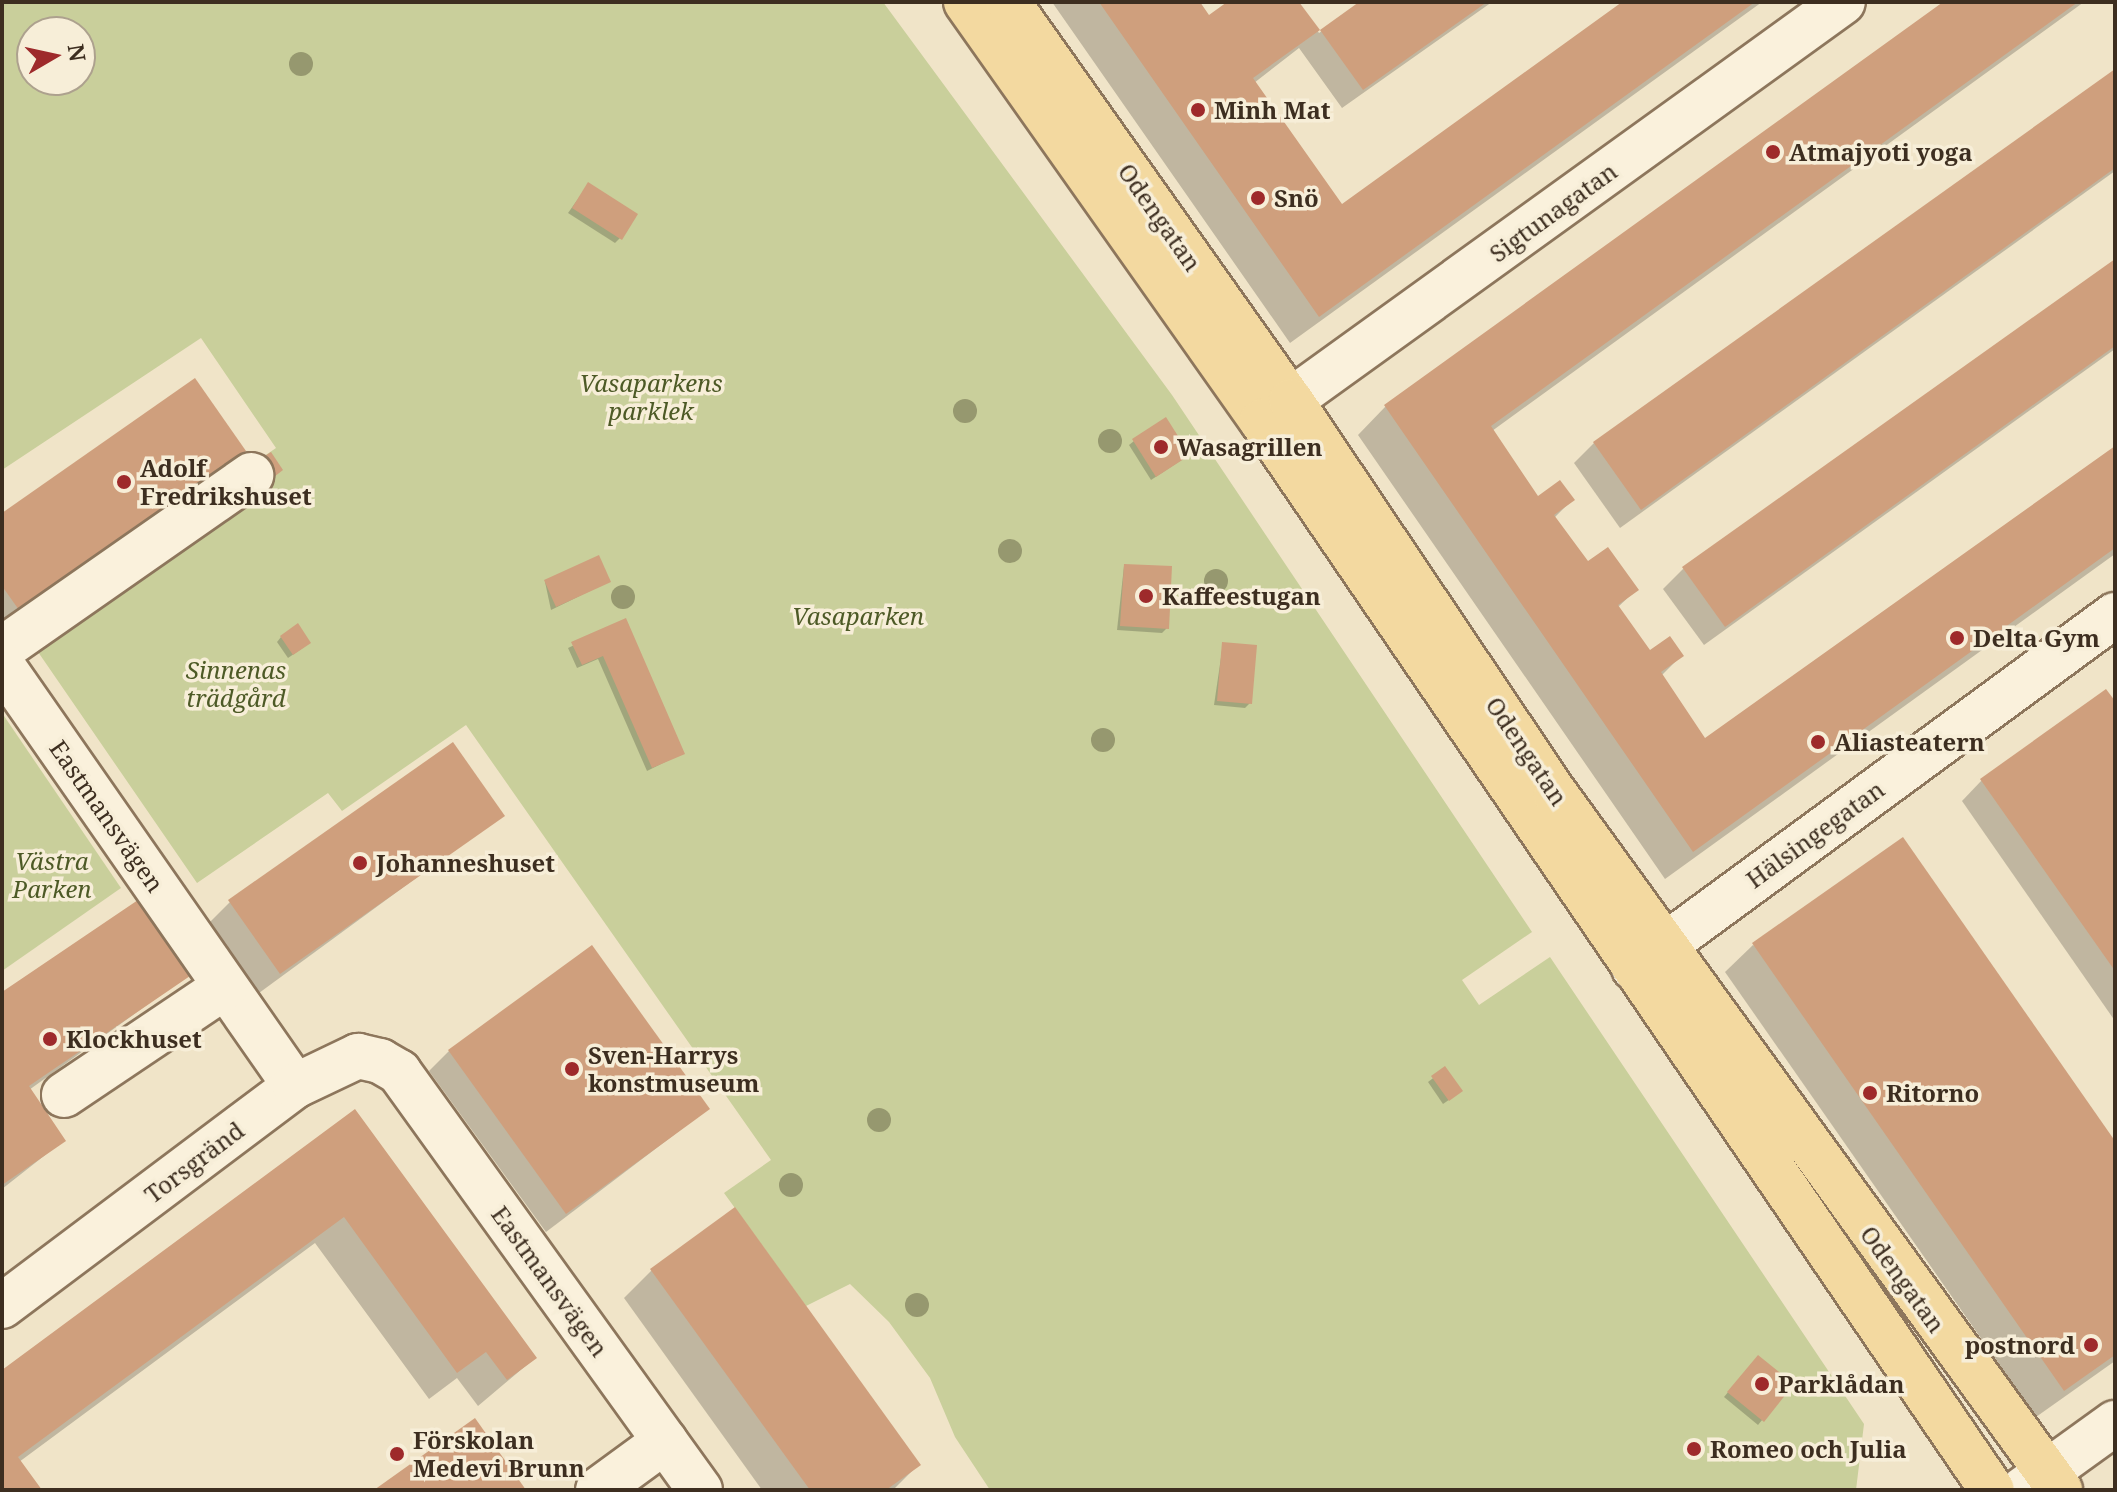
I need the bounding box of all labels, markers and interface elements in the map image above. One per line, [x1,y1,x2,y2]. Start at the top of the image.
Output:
north arrow [16,16,96,96]
text: N [62,42,94,63]
place label: Minh Mat [1214,96,1331,124]
marker: Minh Mat [1189,101,1207,119]
place label: Atmajyoti yoga [1789,138,1973,166]
marker: Atmajyoti yoga [1764,143,1782,161]
street label: Sigtunagatan [1484,156,1622,268]
street label: Odengatan [1112,158,1208,276]
place label: Snö [1274,184,1319,212]
marker: Snö [1249,189,1267,207]
park label: Vasaparkens parklek [579,369,723,425]
place label: Wasagrillen [1177,433,1322,461]
marker: Wasagrillen [1152,438,1170,456]
place label: Adolf Fredrikshuset [140,454,312,510]
marker: Adolf Fredrikshuset [115,473,133,491]
place label: Kaffeestugan [1162,582,1321,610]
marker: Kaffeestugan [1137,587,1155,605]
park label: Vasaparken [792,602,924,630]
place label: Delta Gym [1973,624,2100,652]
marker: Delta Gym [1948,629,1966,647]
park label: Sinnenas trädgård [186,656,286,712]
street label: Odengatan [1480,691,1574,811]
place label: Aliasteatern [1834,728,1985,756]
marker: Aliasteatern [1809,733,1827,751]
street label: Eastmansvägen [44,734,170,898]
street label: Hälsingegatan [1740,774,1890,894]
park label: Västra Parken [12,847,92,903]
place label: Johanneshuset [376,849,555,877]
marker: Johanneshuset [351,854,369,872]
place label: Klockhuset [66,1025,202,1053]
marker: Klockhuset [41,1030,59,1048]
place label: Sven-Harrys konstmuseum [588,1041,759,1097]
marker: Sven-Harrys konstmuseum [563,1060,581,1078]
place label: Ritorno [1886,1079,1979,1107]
marker: Ritorno [1861,1084,1879,1102]
street label: Torsgränd [139,1115,249,1209]
street label: Eastmansvägen [486,1200,614,1362]
street label: Odengatan [1855,1220,1951,1338]
place label: postnord [1965,1331,2075,1359]
marker: postnord [2082,1336,2100,1354]
place label: Parklådan [1778,1370,1904,1398]
marker: Parklådan [1753,1375,1771,1393]
place label: Förskolan Medevi Brunn [413,1426,585,1482]
place label: Romeo och Julia [1710,1435,1907,1463]
marker: Romeo och Julia [1685,1440,1703,1458]
marker: Förskolan Medevi Brunn [388,1445,406,1463]

